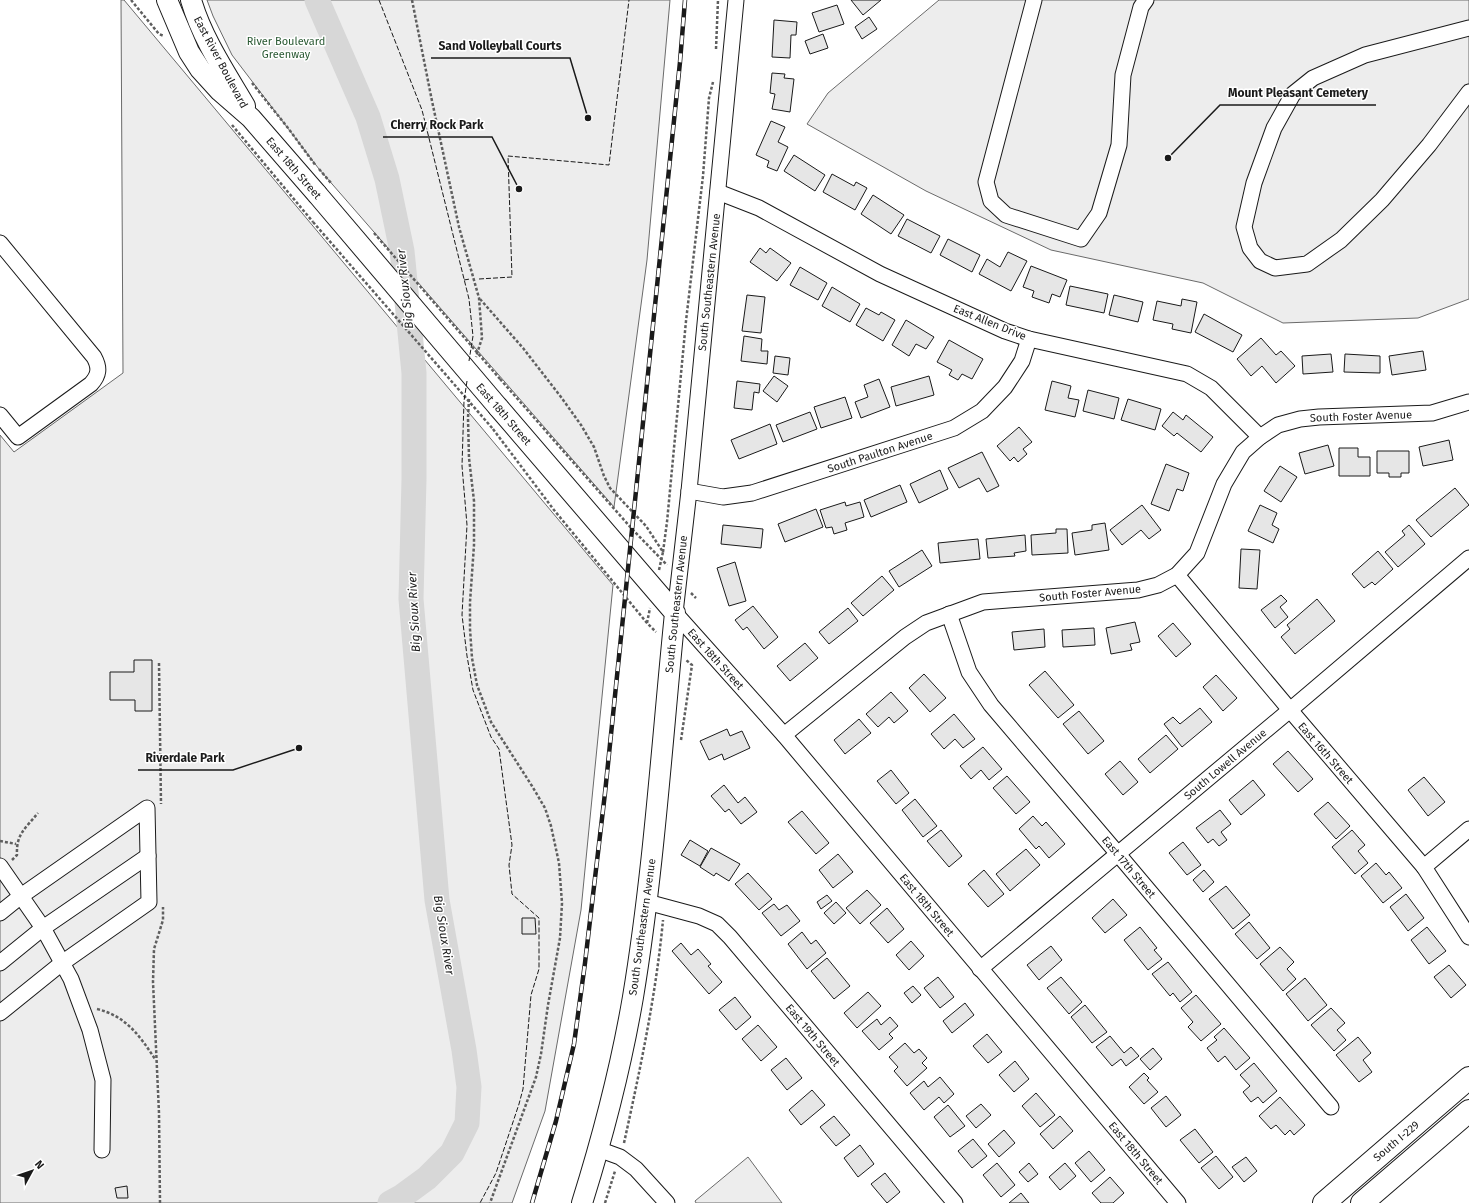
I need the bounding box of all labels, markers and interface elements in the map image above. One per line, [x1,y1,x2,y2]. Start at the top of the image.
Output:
street label: East River Boulevard [191,14,250,110]
callout: Sand Volleyball Courts [431,34,570,58]
park label: River Boulevard Greenway [247,35,325,61]
text: Sand Volleyball Courts [438,39,562,53]
callout: Mount Pleasant Cemetery [1220,81,1376,105]
text: Mount Pleasant Cemetery [1228,86,1369,100]
callout: Cherry Rock Park [383,113,492,137]
text: Cherry Rock Park [390,118,484,132]
street label: East 18th Street [263,135,324,202]
street label: South Southeastern Avenue [696,213,723,351]
water label: Big Sioux River [394,248,416,330]
street label: East Allen Drive [951,302,1028,343]
street label: East 18th Street [473,381,534,448]
street label: South Foster Avenue [1310,408,1412,425]
street label: South Paulton Avenue [826,429,934,476]
street label: South Southeastern Avenue [663,535,690,673]
water label: Big Sioux River [405,571,423,652]
street label: South Foster Avenue [1039,583,1142,604]
street label: East 18th Street [685,626,746,693]
street label: East 16th Street [1295,720,1356,787]
street label: South Lowell Avenue [1181,726,1269,803]
callout: Riverdale Park [138,746,233,770]
text: Riverdale Park [145,751,225,765]
street label: East 17th Street [1099,834,1158,901]
street label: South Southeastern Avenue [626,858,659,996]
street label: East 18th Street [897,871,957,939]
water label: Big Sioux River [431,894,457,976]
street label: East 19th Street [783,1002,842,1069]
street label: South I-229 [1371,1118,1422,1164]
street label: East 18th Street [1106,1119,1166,1187]
north arrow [12,1151,52,1191]
text: N [32,1158,47,1172]

